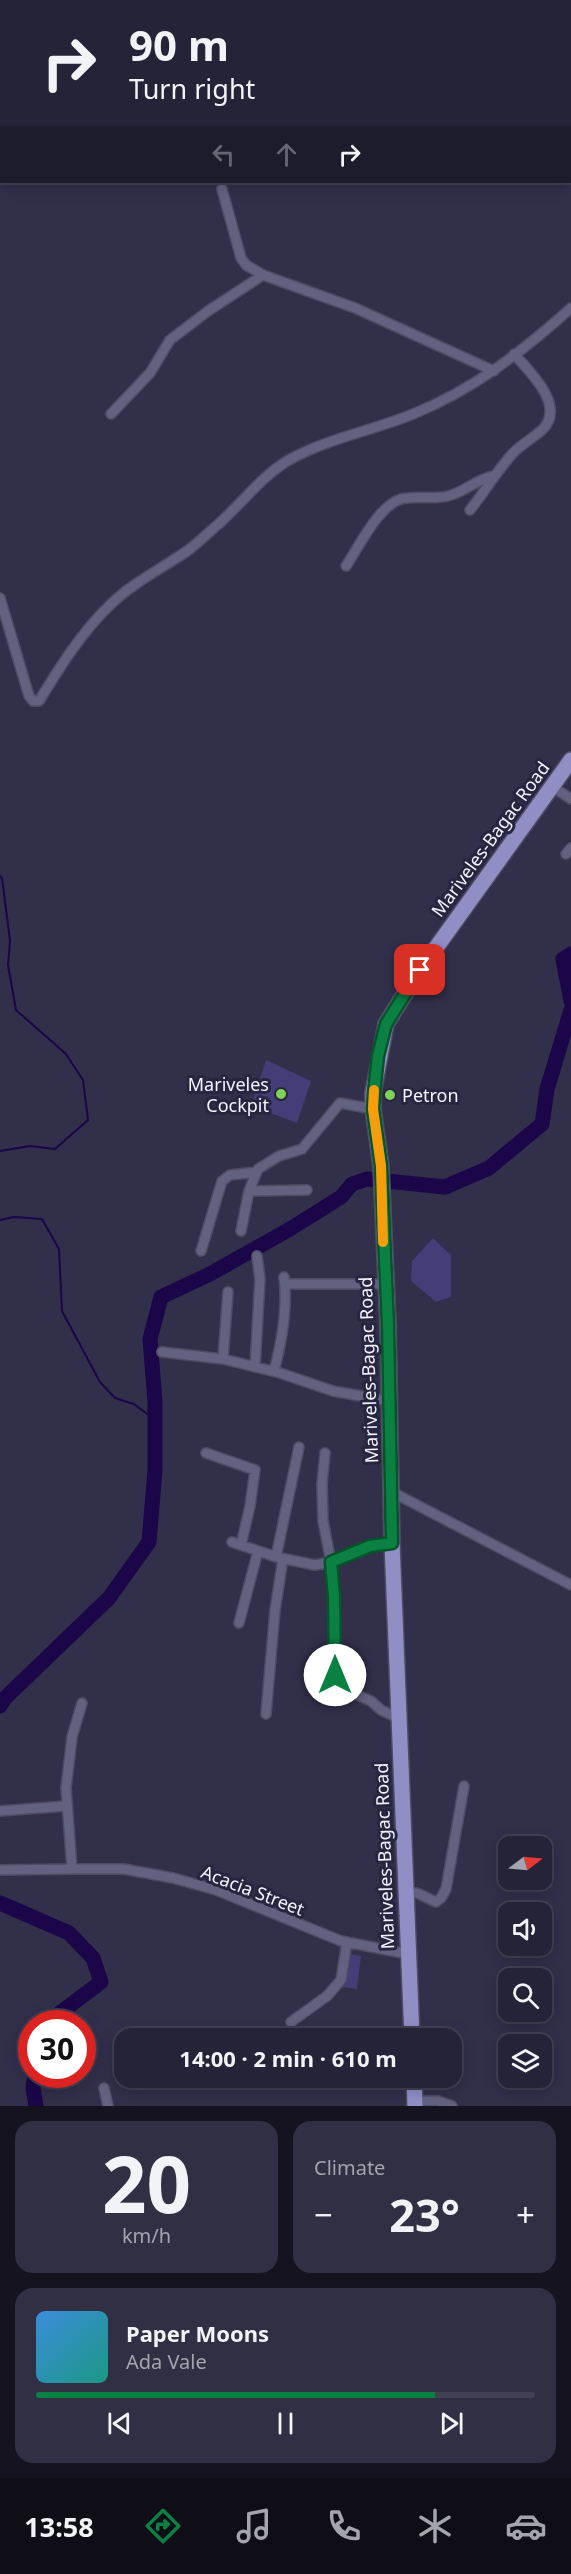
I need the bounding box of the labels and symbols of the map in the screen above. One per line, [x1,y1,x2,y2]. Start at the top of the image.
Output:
street label: Mariveles-Bagac Road [425,756,555,922]
pin [394,944,445,995]
place label: Mariveles Cockpit [188,1072,269,1117]
place label: Petron [402,1083,459,1107]
marker: Mariveles Cockpit [274,1087,288,1101]
marker: Petron [383,1088,397,1102]
street label: Mariveles-Bagac Road [353,1276,383,1464]
position arrow [303,1643,367,1707]
street label: Mariveles-Bagac Road [369,1762,399,1950]
north arrow [498,1836,552,1890]
street label: Acacia Street [198,1859,308,1921]
speed limit sign: 30 [18,2010,96,2088]

